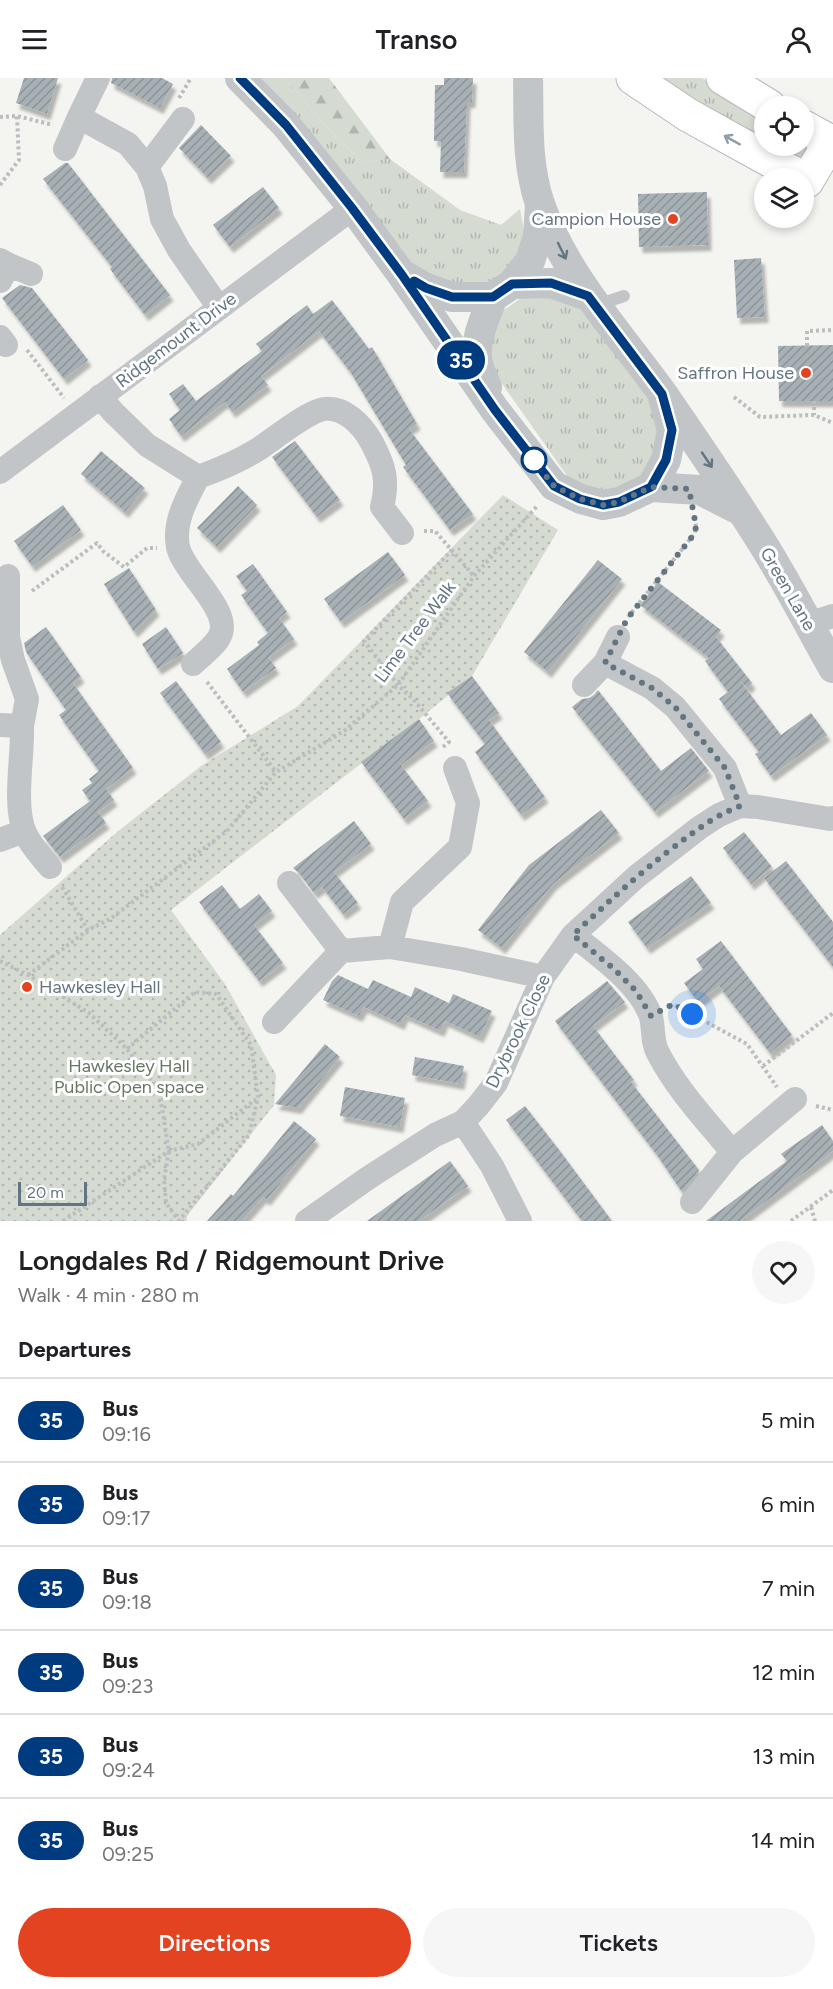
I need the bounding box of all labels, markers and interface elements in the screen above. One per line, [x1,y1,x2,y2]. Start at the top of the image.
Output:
icon: menu [18,23,51,56]
text: Transo [376,23,457,56]
icon: person [782,23,815,56]
map controls [754,96,814,228]
button: locate [754,96,814,156]
one-way arrow [724,134,741,146]
button: layers [754,168,814,228]
place label: Campion House [532,208,661,230]
marker: Campion House [666,212,680,226]
one-way arrow [557,242,569,260]
street label: Ridgemount Drive [111,287,241,392]
line badge: 35 [434,340,488,380]
text: 35 [449,348,473,373]
place label: Saffron House [677,362,794,384]
marker: Saffron House [799,366,813,380]
unlabelled marker [521,447,547,473]
one-way arrow [701,451,713,468]
street label: Green Lane [755,544,821,635]
street label: Lime Tree Walk [370,577,460,687]
street label: Drybrook Close [481,970,555,1092]
place label: Hawkesley Hall [39,976,161,998]
marker: Hawkesley Hall [20,980,34,994]
your location [677,999,707,1029]
park label: Hawkesley Hall Public Open space [54,1055,204,1098]
scale bar [18,1179,87,1206]
text: 20 m [27,1183,64,1202]
button: heart [752,1241,815,1304]
text: Longdales Rd / Ridgemount Drive [18,1243,444,1277]
text: Walk · 4 min · 280 m [18,1283,199,1307]
text: Departures [18,1336,131,1363]
text: Bus [102,1395,138,1422]
text: 5 min [761,1407,815,1434]
text: 35 [39,1408,63,1433]
text: 09:16 [102,1422,151,1446]
text: Bus [102,1479,138,1506]
text: 6 min [761,1491,815,1518]
text: 35 [39,1492,63,1517]
text: 09:17 [102,1506,150,1530]
text: Bus [102,1563,138,1590]
text: 7 min [762,1575,815,1602]
text: 35 [39,1576,63,1601]
text: 09:18 [102,1590,152,1614]
text: Bus [102,1647,138,1674]
text: 12 min [752,1659,815,1686]
text: 35 [39,1660,63,1685]
text: 09:23 [102,1674,153,1698]
text: Bus [102,1731,138,1758]
text: 13 min [752,1743,815,1770]
text: 35 [39,1744,63,1769]
text: 09:24 [102,1758,155,1782]
text: Bus [102,1815,138,1842]
text: 14 min [751,1827,815,1854]
text: 35 [39,1828,63,1853]
text: 09:25 [102,1842,154,1866]
button: Directions [18,1908,411,1977]
button: Tickets [423,1908,815,1977]

